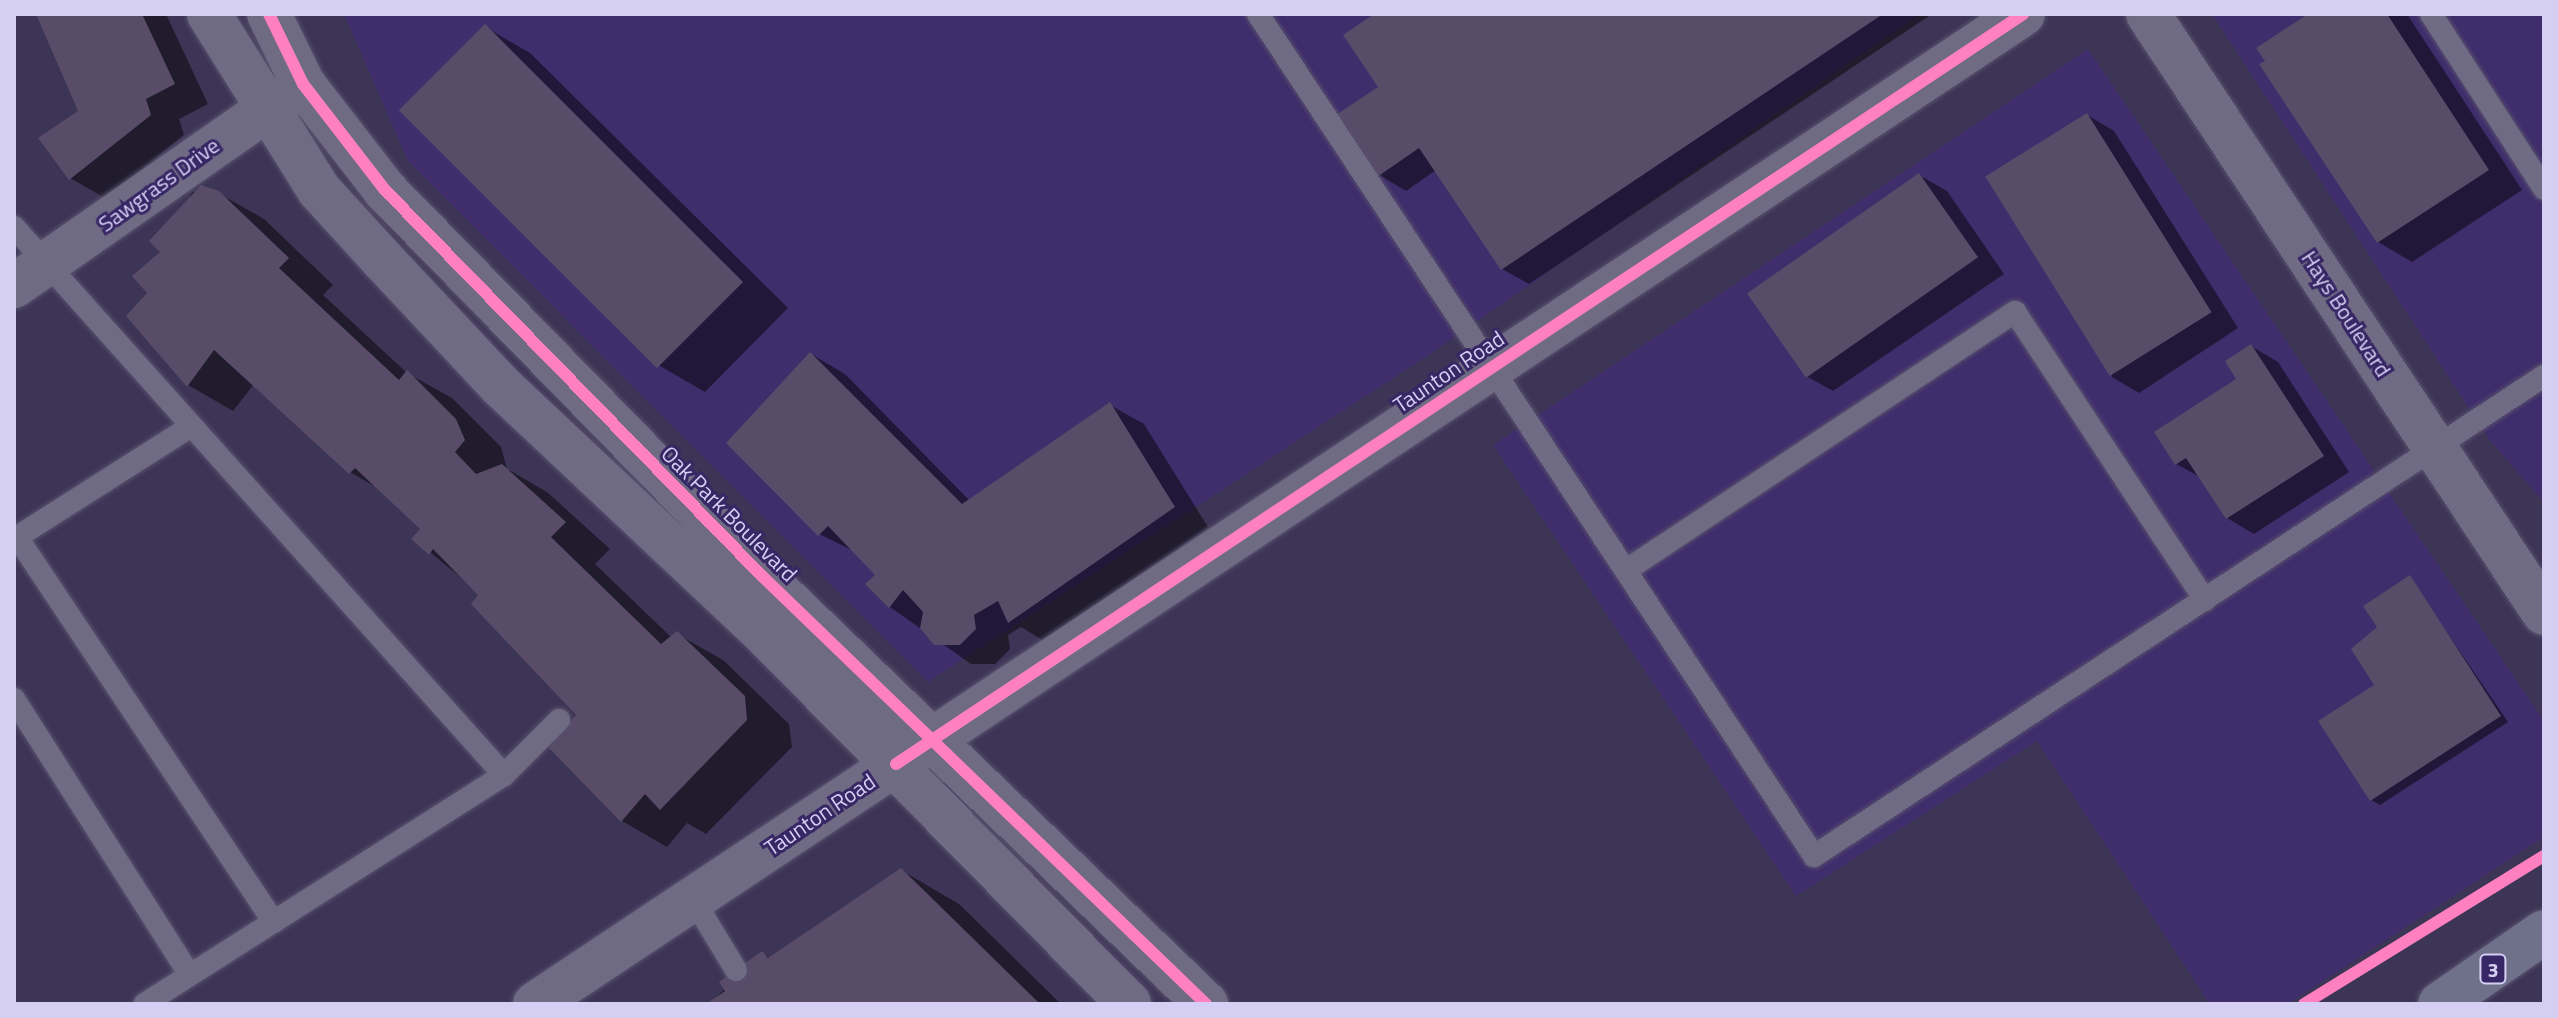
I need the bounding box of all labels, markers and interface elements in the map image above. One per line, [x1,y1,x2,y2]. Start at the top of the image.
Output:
street label: Sawgrass Drive [93,132,225,238]
street label: Hays Boulevard [2296,246,2396,382]
street label: Taunton Road [1389,325,1509,419]
street label: Oak Park Boulevard [656,441,802,587]
street label: Taunton Road [760,768,880,862]
road number: 3 [2479,953,2507,985]

